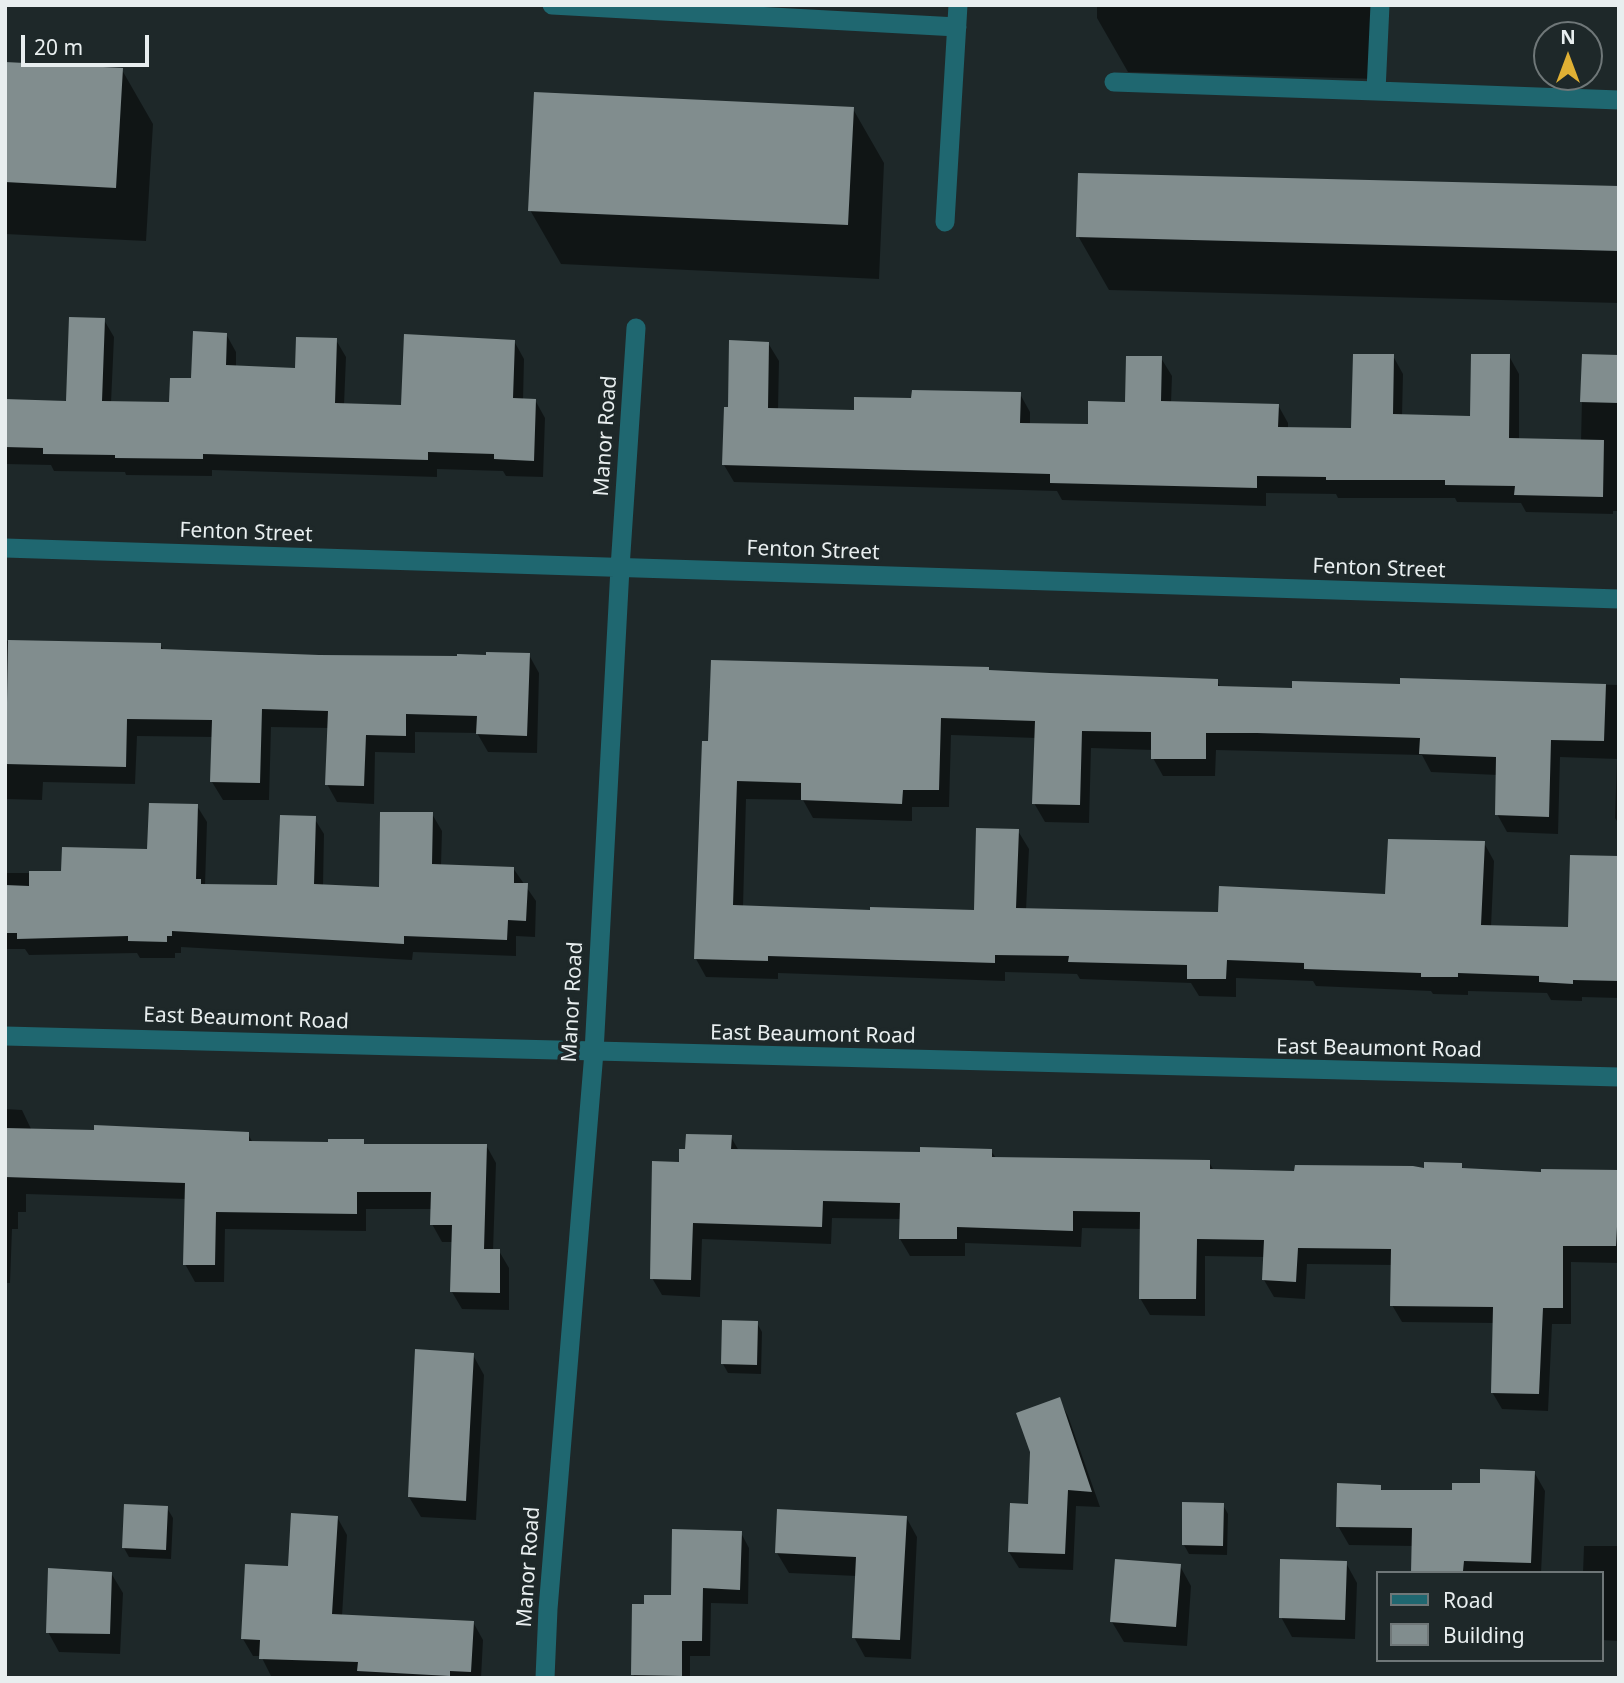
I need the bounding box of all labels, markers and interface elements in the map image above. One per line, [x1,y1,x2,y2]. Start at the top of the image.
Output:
scale bar [24,21,152,65]
north arrow [1533,21,1603,91]
text: N [1560,24,1576,50]
text: 20 m [34,33,83,61]
street label: Manor Road [589,375,623,497]
street label: Fenton Street [179,518,313,548]
street label: Fenton Street [746,536,880,566]
street label: Fenton Street [1312,554,1446,584]
street label: Manor Road [557,941,589,1063]
street label: East Beaumont Road [143,1003,349,1035]
street label: East Beaumont Road [710,1021,916,1049]
street label: East Beaumont Road [1276,1035,1482,1063]
street label: Manor Road [512,1506,546,1628]
legend [1376,1571,1603,1662]
text: Road [1443,1586,1493,1614]
text: Building [1443,1621,1525,1649]

